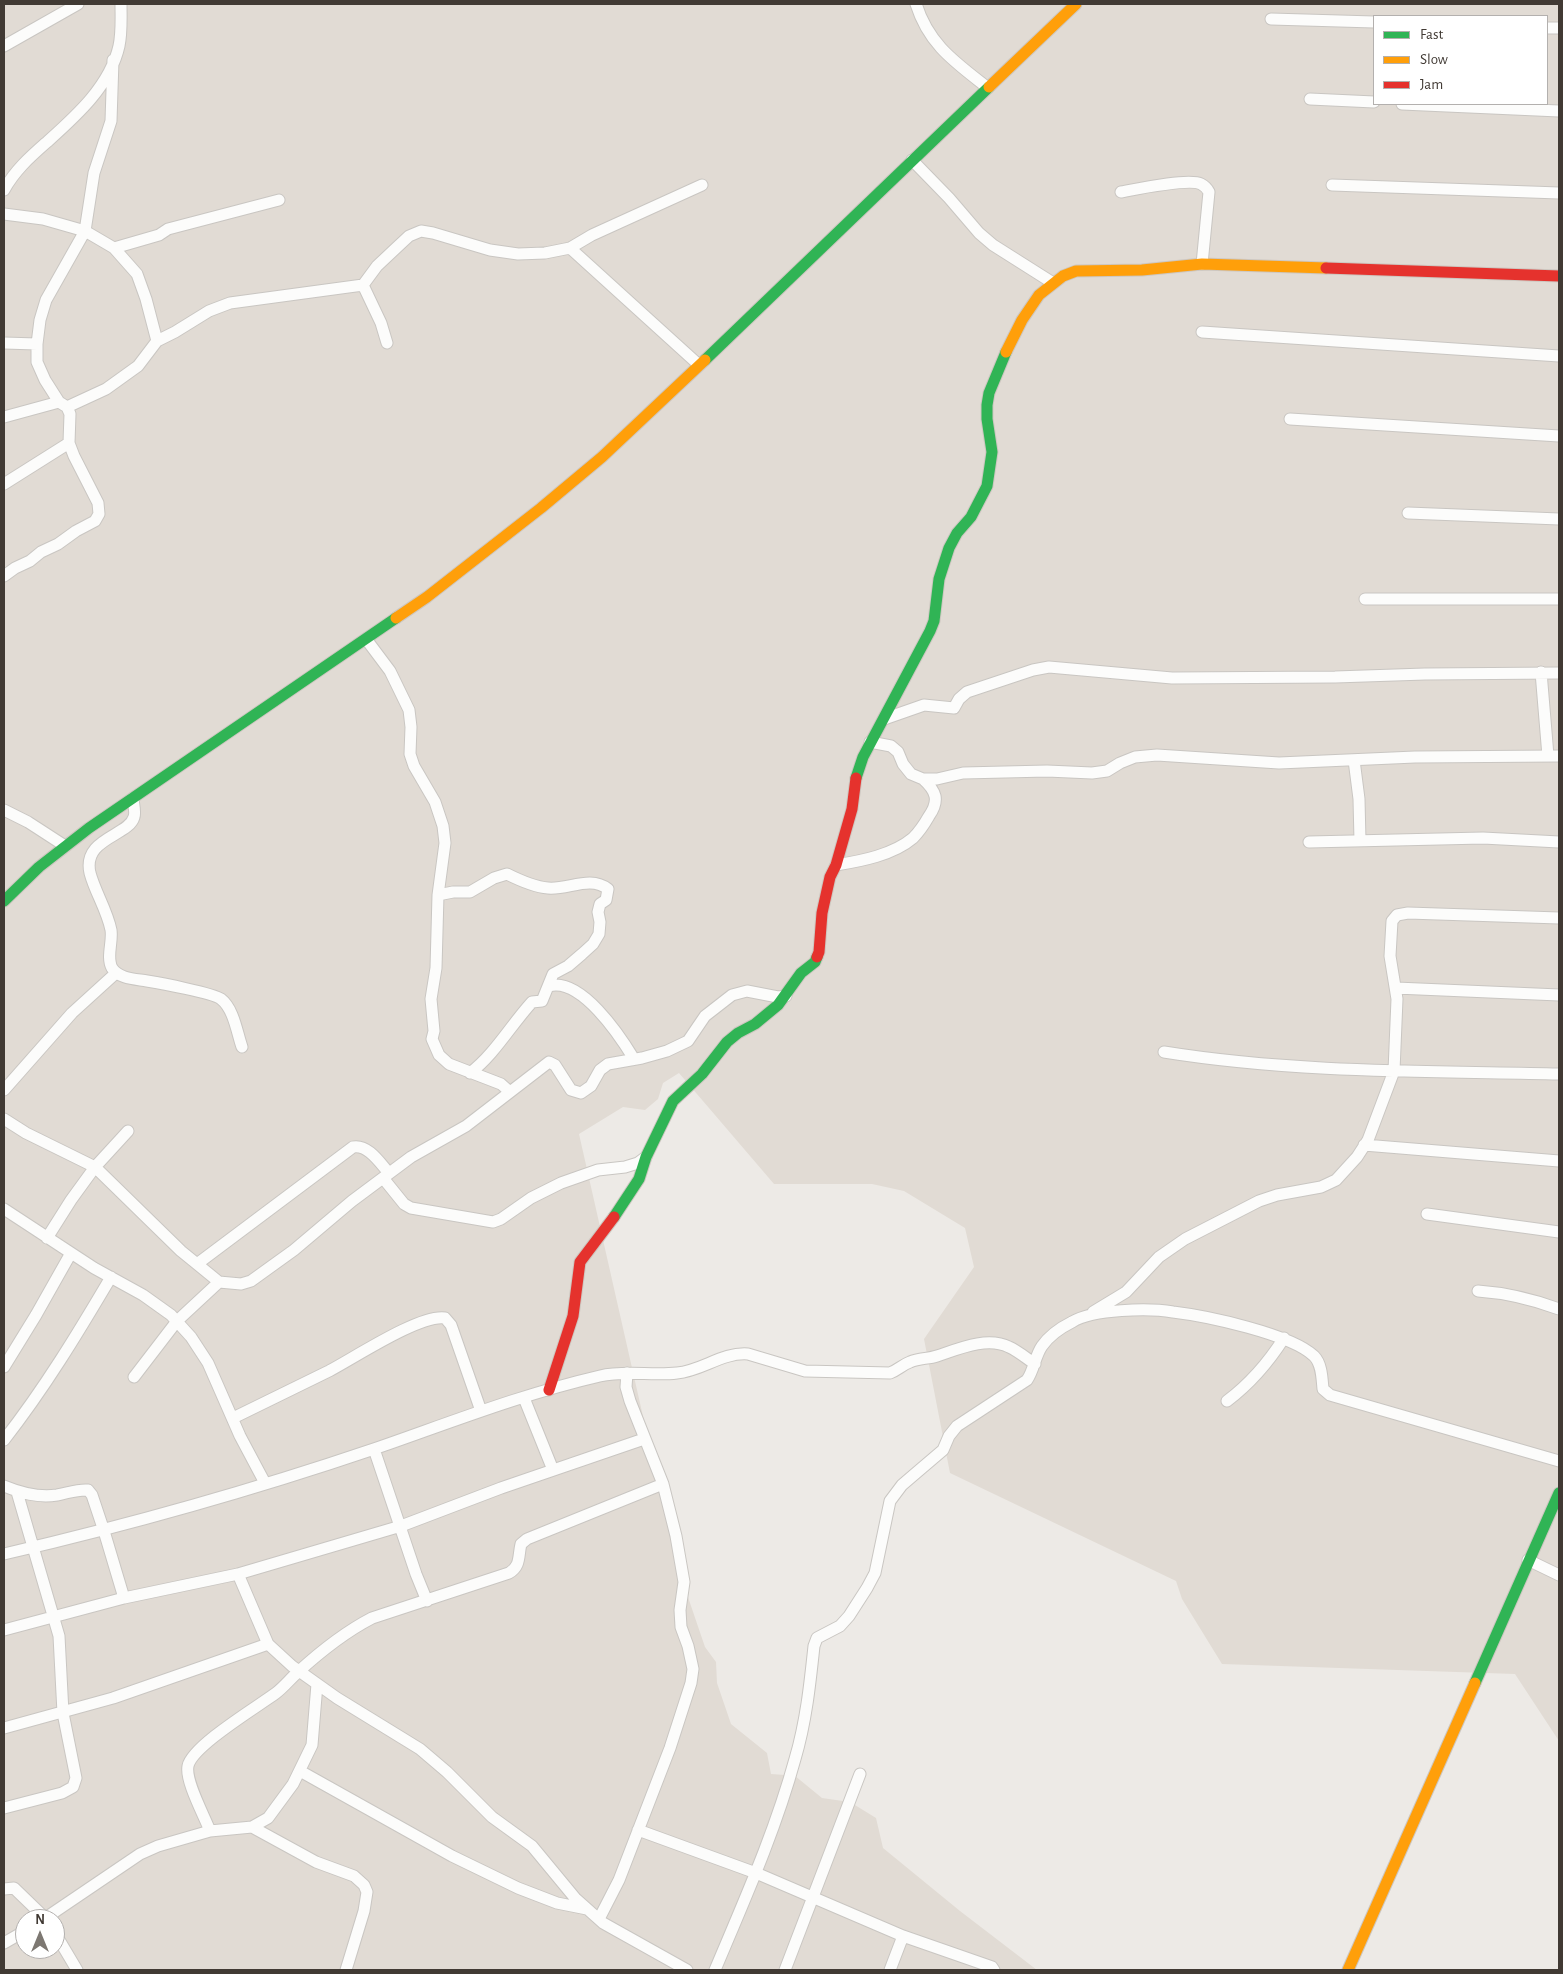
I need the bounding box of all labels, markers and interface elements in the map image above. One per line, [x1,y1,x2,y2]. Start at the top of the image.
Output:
legend [1373,15,1548,105]
text: Fast [1420,27,1443,42]
text: Slow [1420,52,1448,67]
text: Jam [1420,77,1443,92]
north arrow [15,1909,65,1959]
text: N [35,1913,45,1927]

